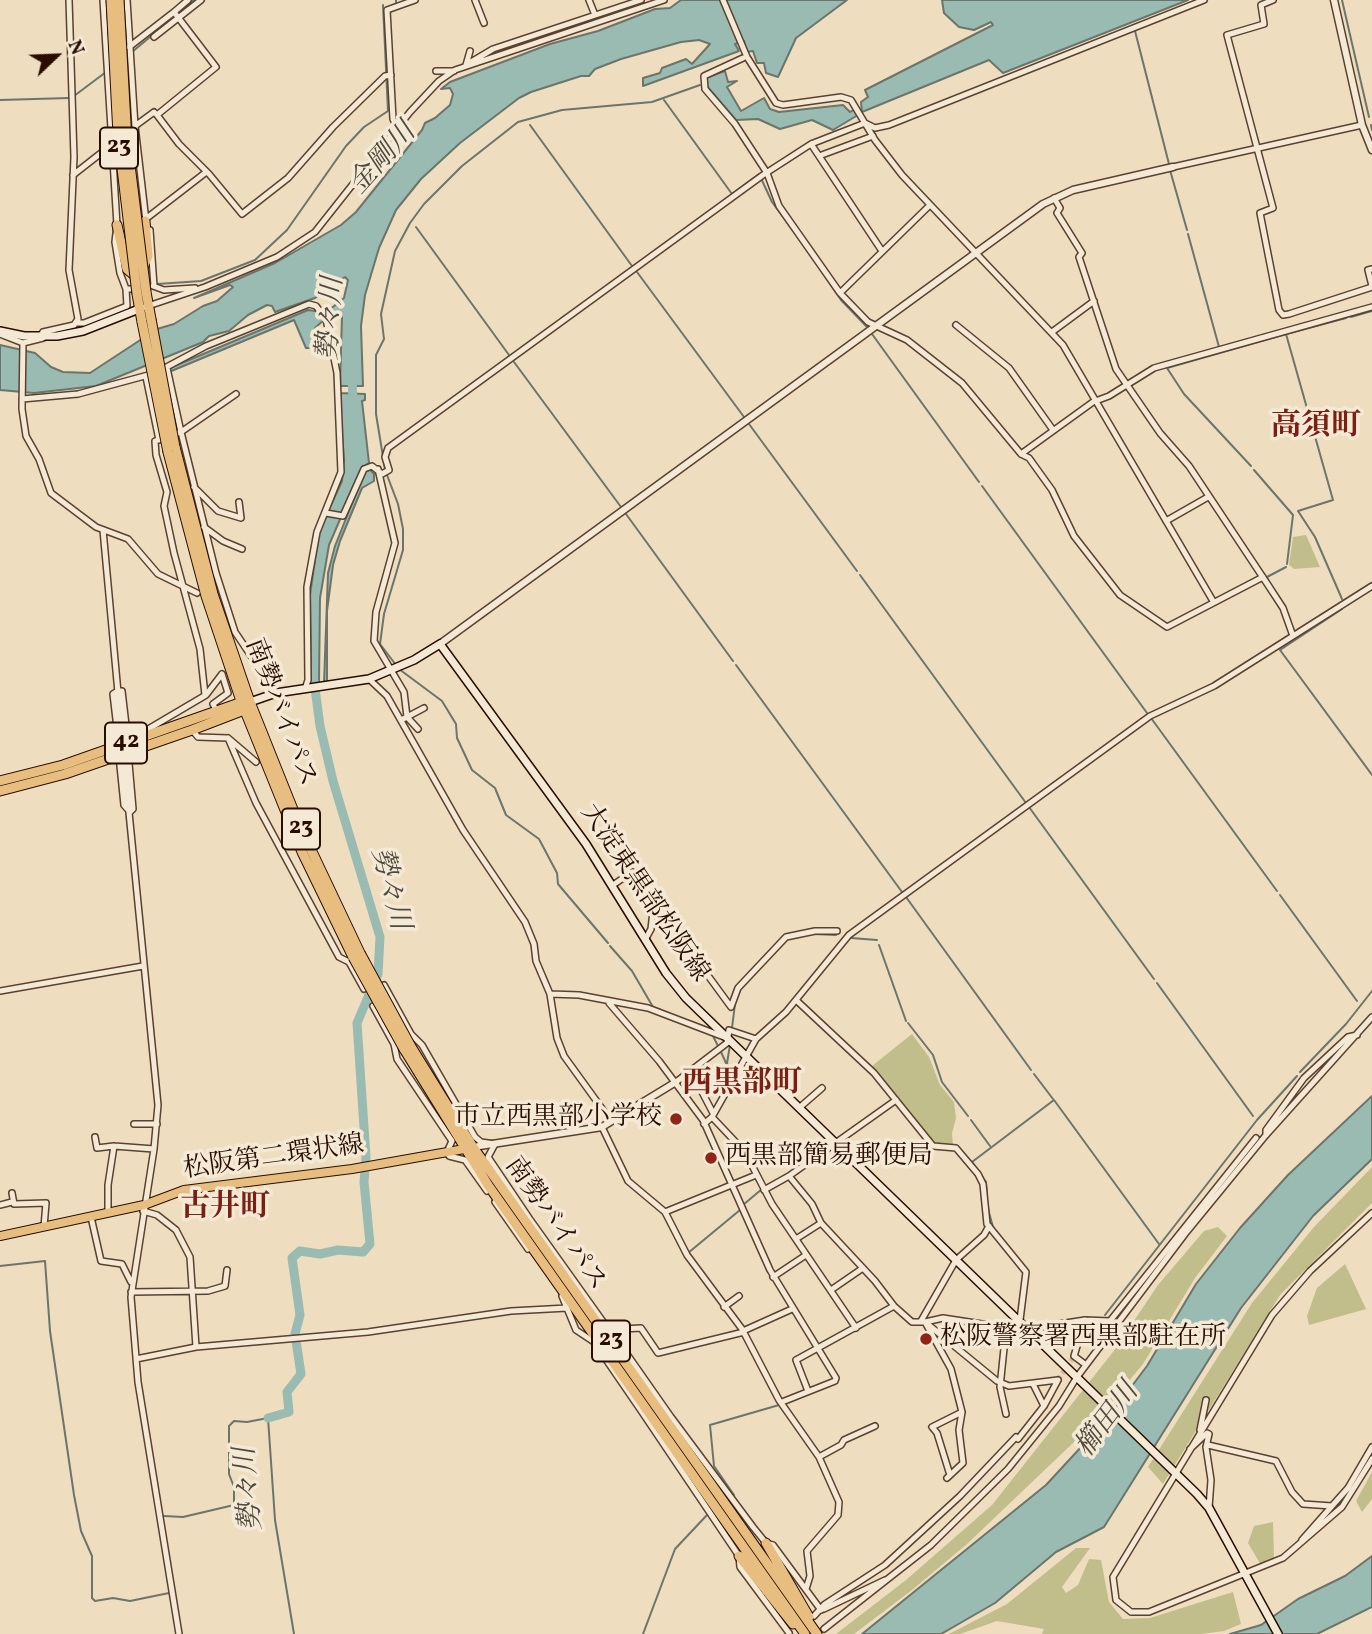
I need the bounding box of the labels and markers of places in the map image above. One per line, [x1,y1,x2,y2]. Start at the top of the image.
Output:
place label: 市立西黒部小学校 [454,1103,662,1135]
marker: 市立西黒部小学校 [668,1111,684,1127]
place label: 西黒部簡易郵便局 [725,1142,933,1174]
marker: 西黒部簡易郵便局 [703,1150,719,1166]
place label: 松阪警察署西黒部駐在所 [940,1323,1226,1355]
marker: 松阪警察署西黒部駐在所 [918,1331,934,1347]

